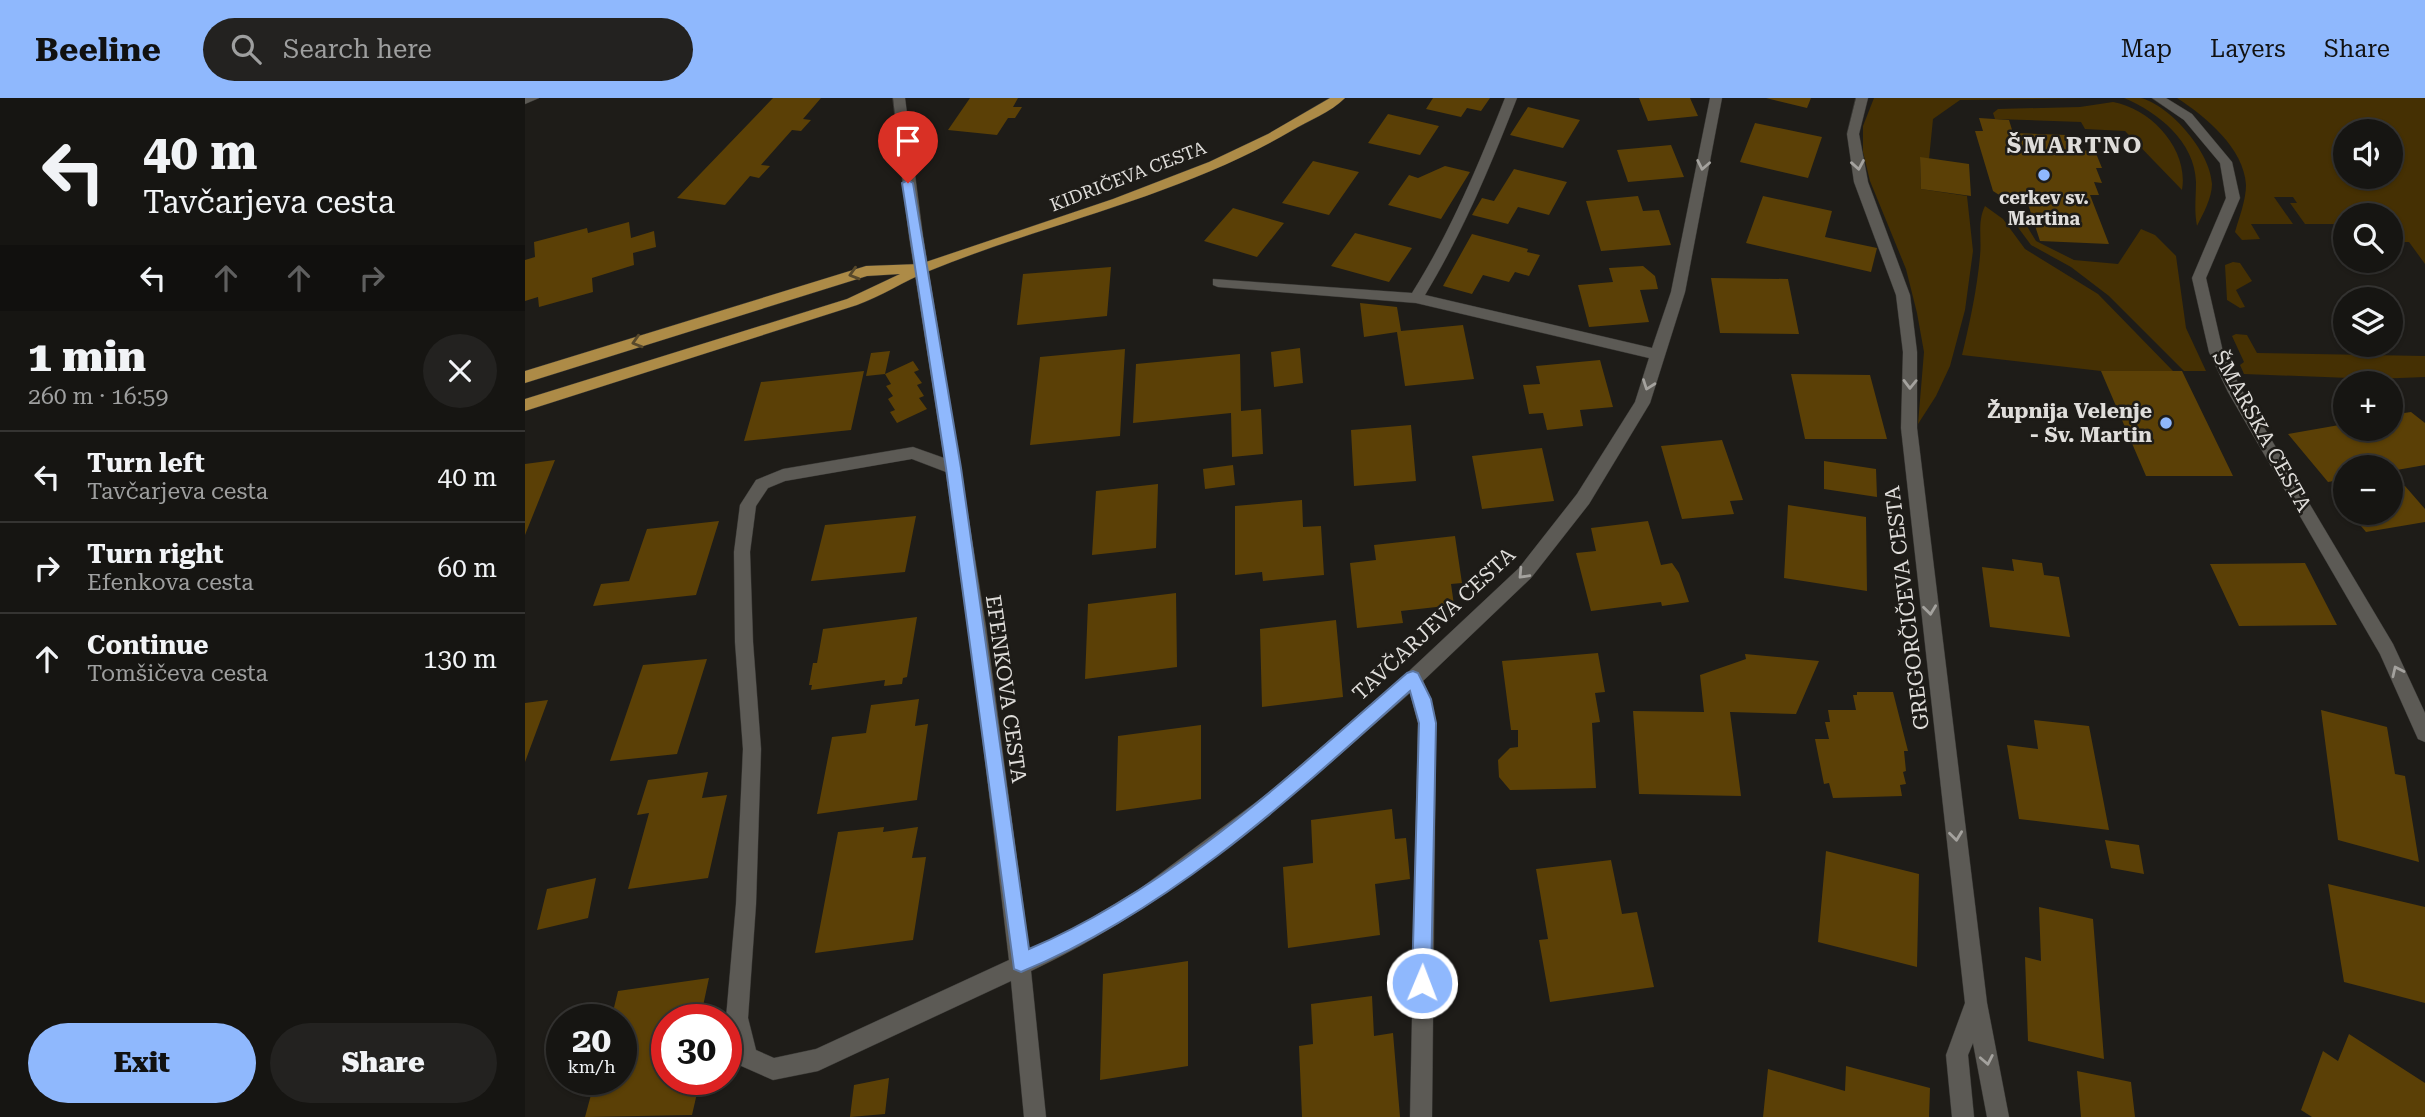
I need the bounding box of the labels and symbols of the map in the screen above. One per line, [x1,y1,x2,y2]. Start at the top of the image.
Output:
pin [878,111,938,183]
district label: ŠMARTNO [2007,132,2143,159]
street label: KIDRIČEVA CESTA [1047,136,1209,215]
one-way arrow [1696,159,1711,171]
one-way arrow [1850,159,1865,170]
marker: cerkev sv. Martina [2036,167,2052,183]
place label: cerkev sv. Martina [1999,187,2089,229]
one-way arrow [848,266,860,281]
one-way arrow [631,333,643,348]
street label: ŠMARSKA CESTA [2208,346,2317,516]
one-way arrow [1902,378,1917,389]
one-way arrow [1642,379,1656,391]
place label: Župnija Velenje - Sv. Martin [1987,399,2152,447]
marker: Župnija Velenje - Sv. Martin [2158,415,2174,431]
street label: GREGORČIČEVA CESTA [1879,484,1934,732]
street label: TAVČARJEVA CESTA [1347,542,1520,706]
one-way arrow [1518,566,1531,579]
street label: EFENKOVA CESTA [981,593,1031,785]
one-way arrow [1922,604,1937,616]
one-way arrow [2391,666,2405,678]
one-way arrow [1949,830,1964,842]
position arrow [1385,946,1459,1020]
speed limit sign: 30 [651,1004,742,1095]
one-way arrow [1979,1054,1994,1066]

